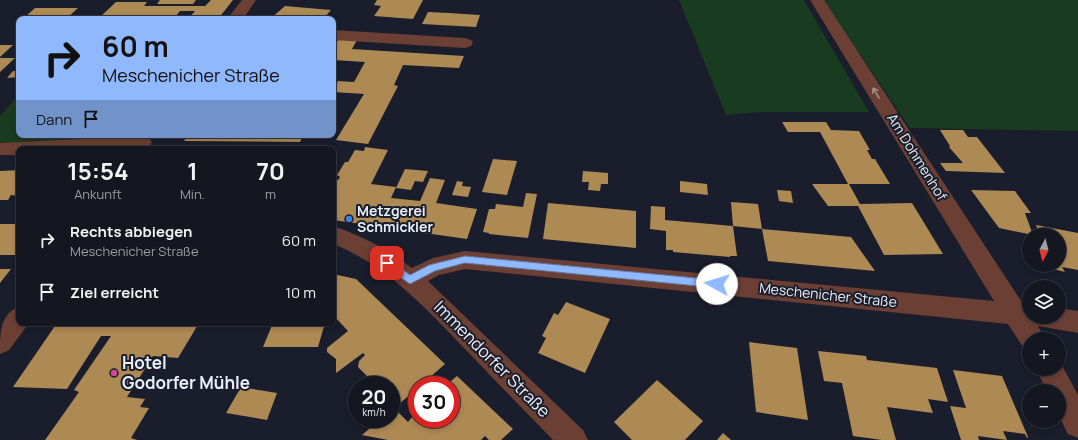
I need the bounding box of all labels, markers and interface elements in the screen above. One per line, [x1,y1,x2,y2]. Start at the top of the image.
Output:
text: 60 m [102,27,169,65]
icon: right [36,32,88,84]
text: Meschenicher Straße [102,63,280,87]
one-way arrow [872,87,880,99]
icon: arrive [80,108,102,130]
text: Dann [36,109,72,130]
street label: Am Dohmenhof [883,110,952,204]
text: 15:54 [67,154,129,187]
text: 1 [187,154,198,187]
text: 70 [256,154,285,187]
text: Ankunft [74,185,122,203]
text: Min. [180,185,205,203]
text: m [265,185,276,203]
place label: Metzgerei Schmickler [357,201,433,236]
marker: Metzgerei Schmickler [344,214,354,224]
text: Rechts abbiegen [70,221,192,242]
north arrow [1022,228,1066,272]
map controls [1022,228,1066,428]
icon: right [36,229,58,251]
text: 60 m [282,230,316,251]
text: Meschenicher Straße [70,242,198,260]
pin [370,246,404,280]
icon: arrive [376,252,398,274]
position arrow [696,263,738,305]
street label: Meschenicher Straße [758,278,898,311]
button: layers [1022,280,1066,324]
icon: arrive [36,281,58,303]
text: Ziel erreicht [70,282,159,303]
text: 10 m [285,282,316,303]
street label: Immendorfer Straße [429,295,556,422]
button: + [1022,332,1066,376]
place label: Hotel Godorfer Mühle [122,351,250,394]
marker: Hotel Godorfer Mühle [109,368,119,378]
speed limit sign: 30 [408,376,460,428]
text: 20 [361,383,387,410]
button: − [1022,384,1066,428]
text: km/h [362,405,386,419]

